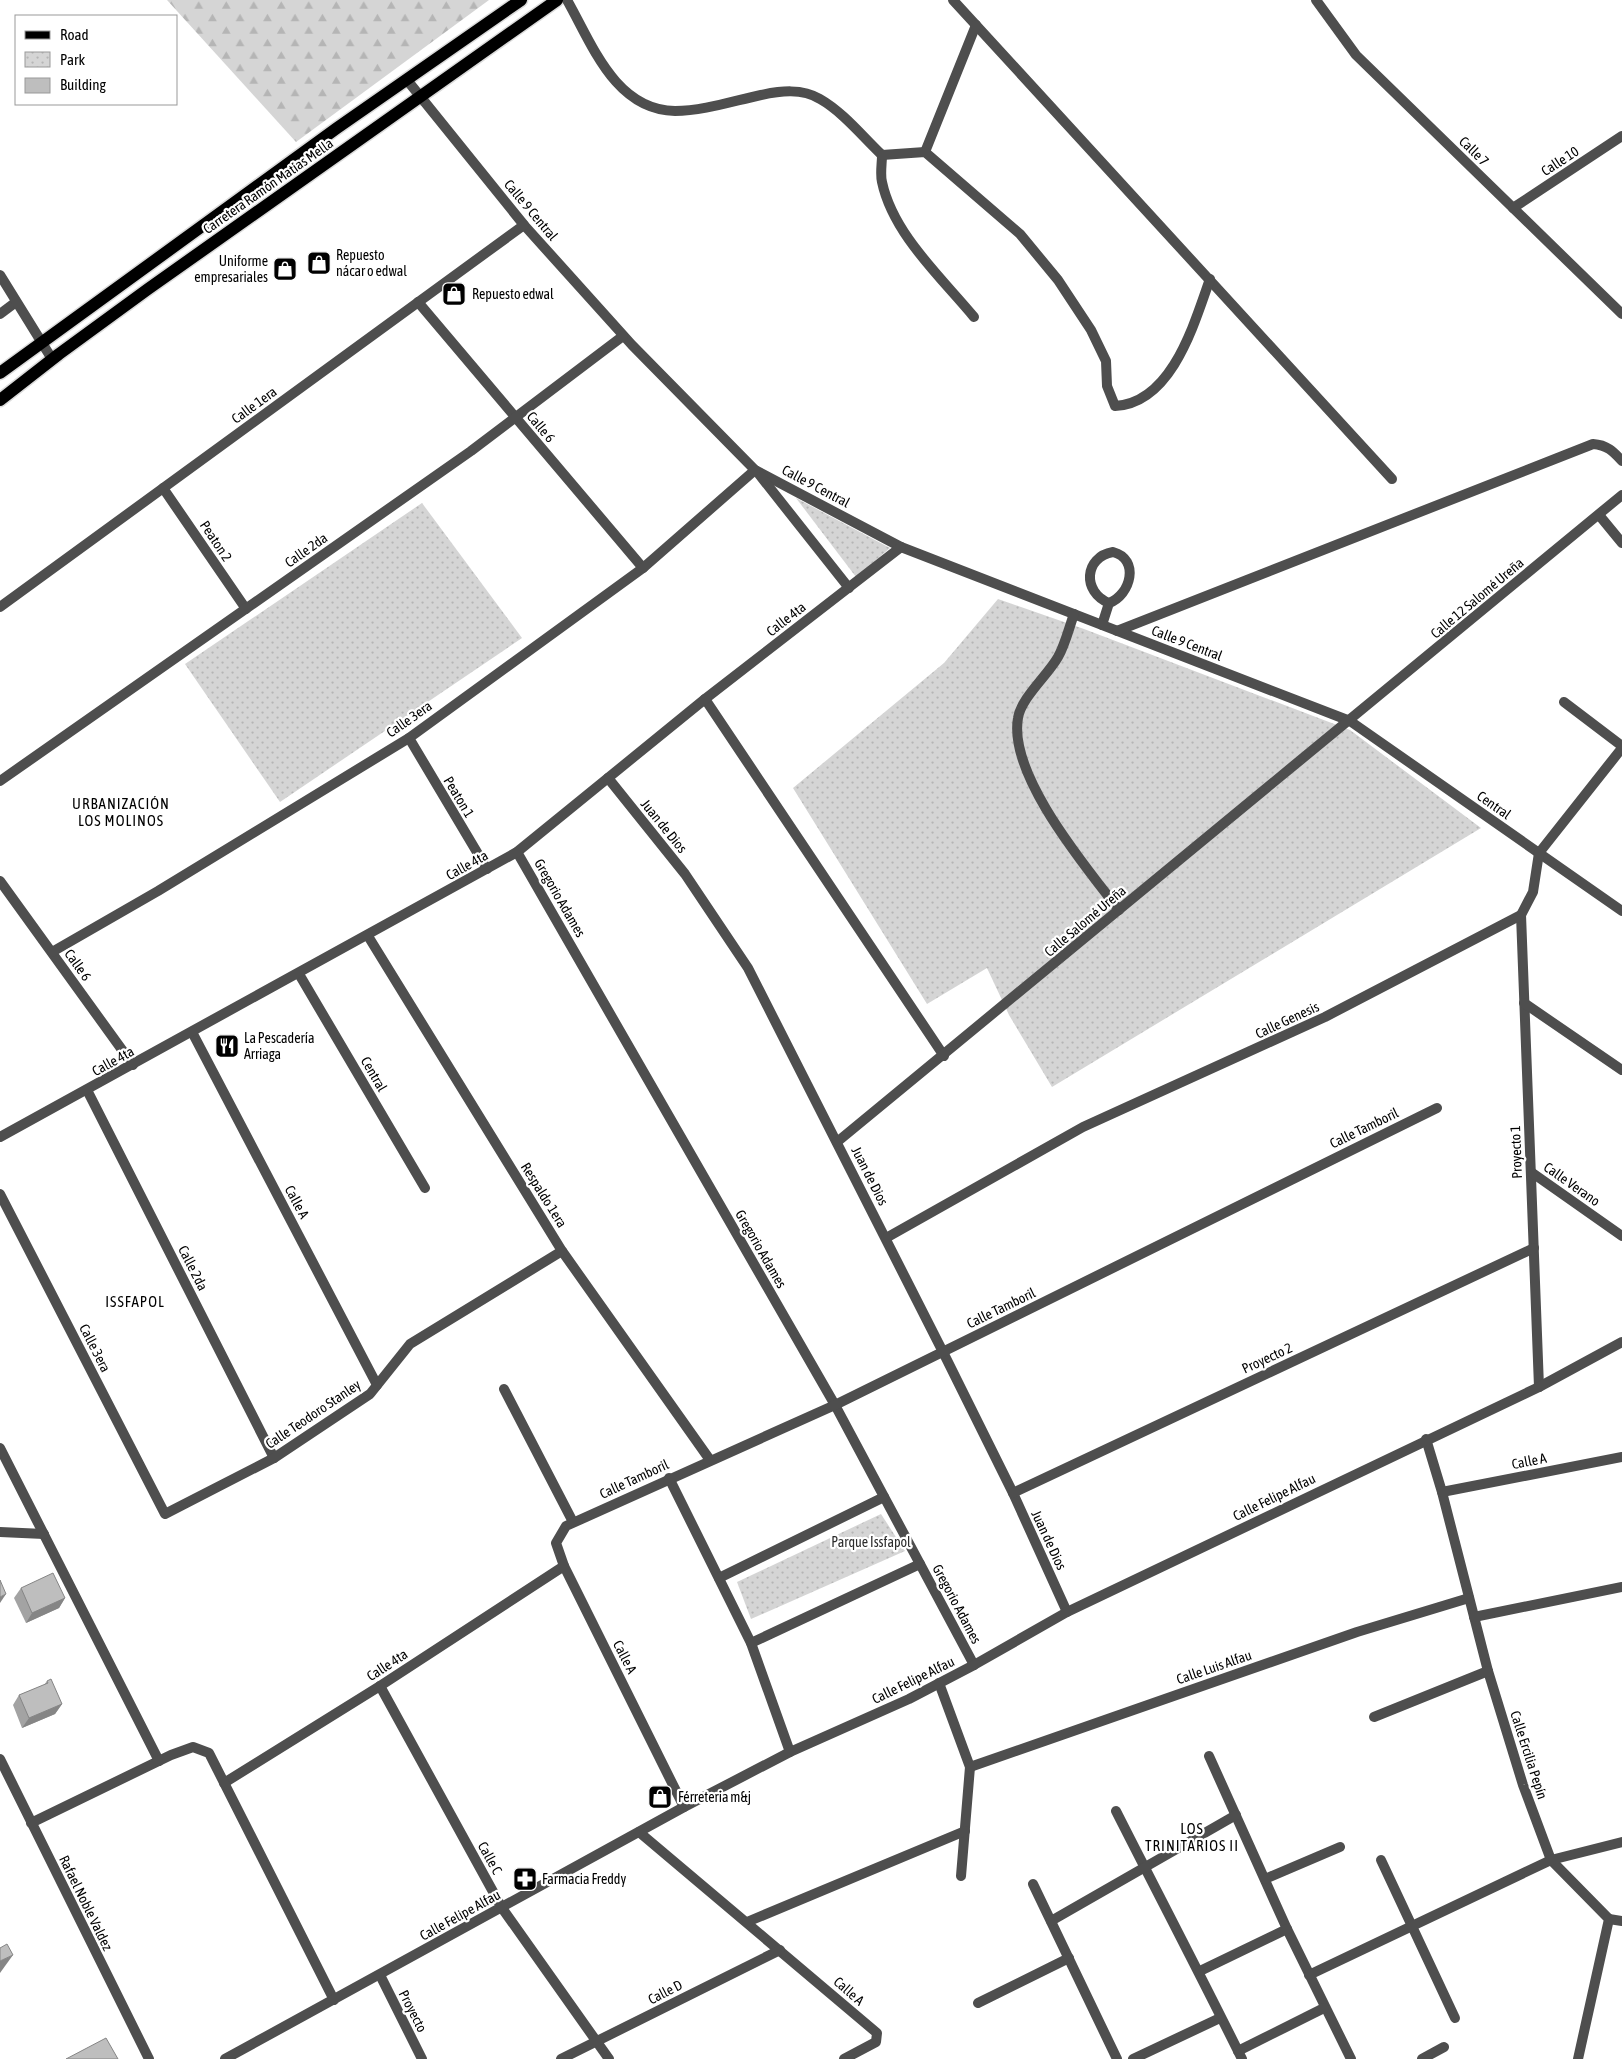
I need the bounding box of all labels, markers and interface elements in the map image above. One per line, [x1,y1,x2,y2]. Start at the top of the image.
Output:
legend [15,15,178,105]
text: Road [60,26,89,43]
text: Park [60,51,85,68]
text: Building [60,76,106,93]
street label: Calle 7 [1456,133,1492,169]
street label: Carretera Ramón Matías Mella [200,135,336,237]
street label: Calle 10 [1538,143,1582,179]
street label: Calle 9 Central [501,176,561,244]
place label: Repuesto nácar o edwal [336,247,407,279]
shop icon: Repuesto nácar o edwal [306,250,332,276]
place label: Uniforme empresariales [194,253,268,285]
shop icon: Uniforme empresariales [272,256,298,282]
shop icon: Repuesto edwal [441,281,467,307]
place label: Repuesto edwal [472,286,554,302]
street label: Calle 1era [228,383,280,427]
street label: Calle 6 [524,408,559,446]
street label: Calle 9 Central [779,461,853,511]
street label: Peaton 2 [197,518,235,564]
street label: Calle 2da [282,530,330,570]
street label: Calle 12 Salomé Ureña [1427,554,1527,642]
street label: Calle 4ta [763,599,809,639]
street label: Calle 9 Central [1149,622,1225,664]
street label: Calle 3era [383,698,435,740]
street label: Peaton 1 [440,773,478,821]
street label: Central [1474,788,1514,822]
district label: URBANIZACIÓN LOS MOLINOS [72,795,170,829]
street label: Juan de Dios [638,796,690,856]
street label: Calle 4ta [443,847,491,883]
street label: Gregorio Adames [531,856,589,940]
street label: Calle Salomé Ureña [1041,882,1129,960]
street label: Calle 6 [61,946,95,984]
street label: Calle Genesis [1253,998,1321,1042]
place label: La Pescadería Arriaga [244,1030,314,1062]
restaurant icon: La Pescadería Arriaga [214,1033,240,1059]
street label: Calle 4ta [89,1043,137,1079]
street label: Central [358,1054,390,1095]
street label: Calle Tamboril [1327,1104,1401,1151]
street label: Proyecto 1 [1507,1125,1525,1179]
street label: Juan de Dios [848,1144,892,1208]
street label: Calle Verano [1541,1159,1603,1209]
street label: Respaldo 1era [518,1160,570,1230]
street label: Calle A [282,1183,312,1221]
street label: Gregorio Adames [732,1207,790,1291]
street label: Calle 2da [175,1243,211,1293]
street label: Calle Tamboril [964,1284,1038,1331]
district label: ISSFAPOL [105,1293,165,1310]
street label: Calle 3era [76,1321,114,1375]
street label: Proyecto 2 [1239,1339,1295,1377]
street label: Calle Teodoro Stanley [262,1376,364,1452]
street label: Calle A [1510,1450,1548,1472]
street label: Calle Tamboril [597,1456,671,1502]
street label: Calle Felipe Alfau [1230,1470,1318,1524]
street label: Juan de Dios [1028,1508,1070,1572]
park label: Parque Issfapol [831,1534,911,1550]
street label: Gregorio Adames [929,1562,985,1646]
street label: Calle A [610,1638,640,1676]
street label: Calle 4ta [364,1646,410,1684]
street label: Calle Luis Alfau [1174,1647,1254,1687]
street label: Calle Felipe Alfau [869,1653,957,1707]
street label: Calle Ercilia Pepín [1507,1709,1551,1801]
shop icon: Férreteria m&j [647,1784,673,1810]
place label: Férreteria m&j [678,1789,751,1805]
district label: LOS TRINITARIOS II [1145,1820,1239,1854]
street label: Calle C [475,1839,506,1878]
street label: Rafael Noble Valdez [56,1853,116,1953]
pharmacy icon: Farmacia Freddy [512,1866,538,1892]
place label: Farmacia Freddy [542,1871,626,1887]
street label: Calle Felipe Alfau [417,1886,503,1944]
street label: Calle A [830,1973,868,2009]
street label: Calle D [645,1977,685,2007]
street label: Proyecto [396,1987,430,2035]

